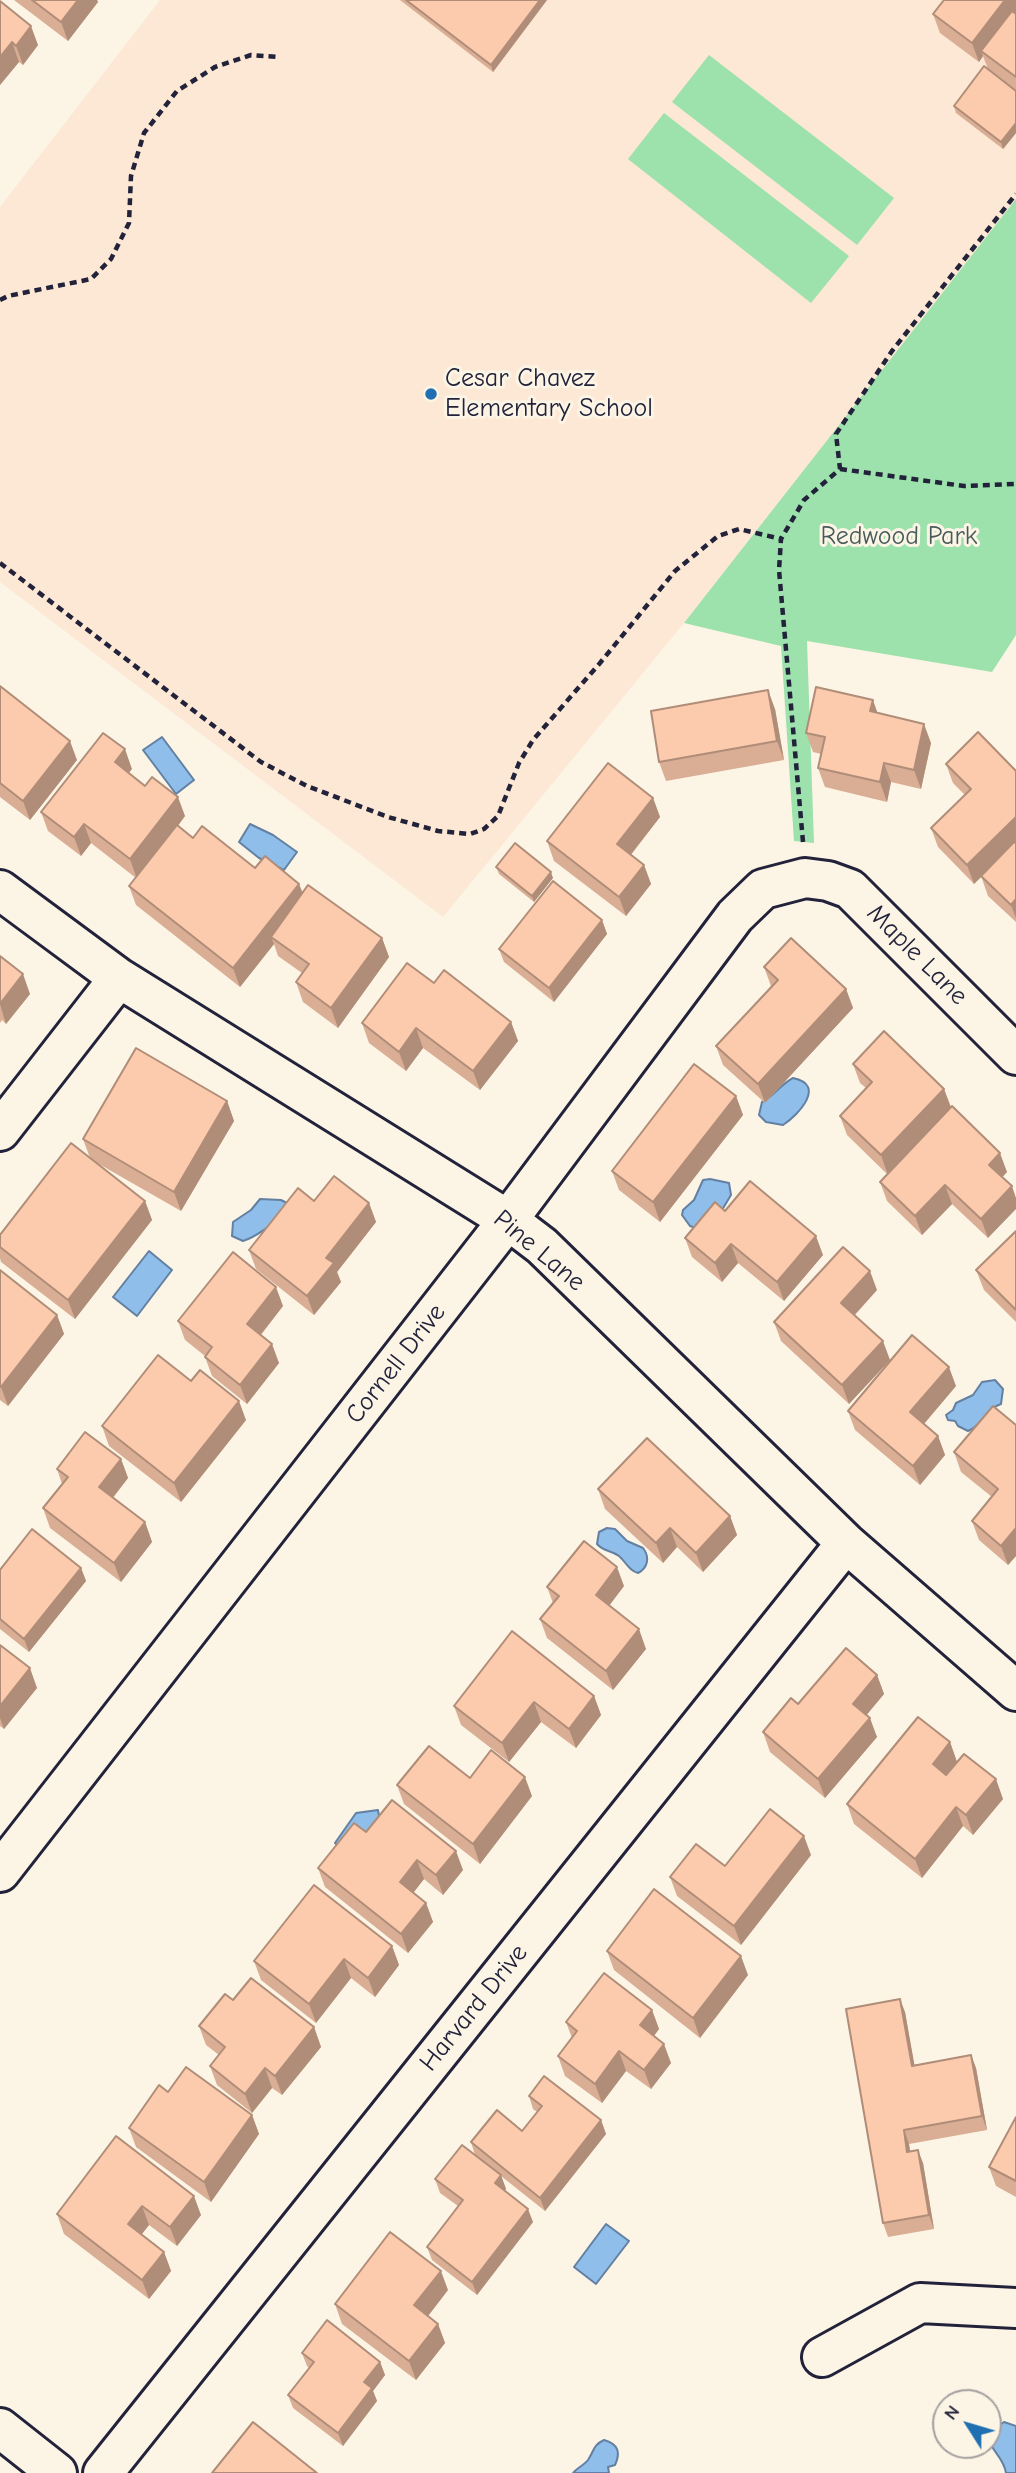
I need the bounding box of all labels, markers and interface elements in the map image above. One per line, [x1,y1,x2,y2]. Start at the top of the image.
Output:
place label: Cesar Chavez Elementary School [445,363,653,424]
marker: Cesar Chavez Elementary School [423,386,439,402]
park label: Redwood Park [821,521,977,553]
street label: Maple Lane [860,898,974,1012]
street label: Pine Lane [487,1204,591,1298]
street label: Cornell Drive [340,1298,452,1430]
street label: Harvard Drive [413,1938,535,2078]
north arrow [932,2389,1002,2459]
text: N [939,2401,964,2424]

